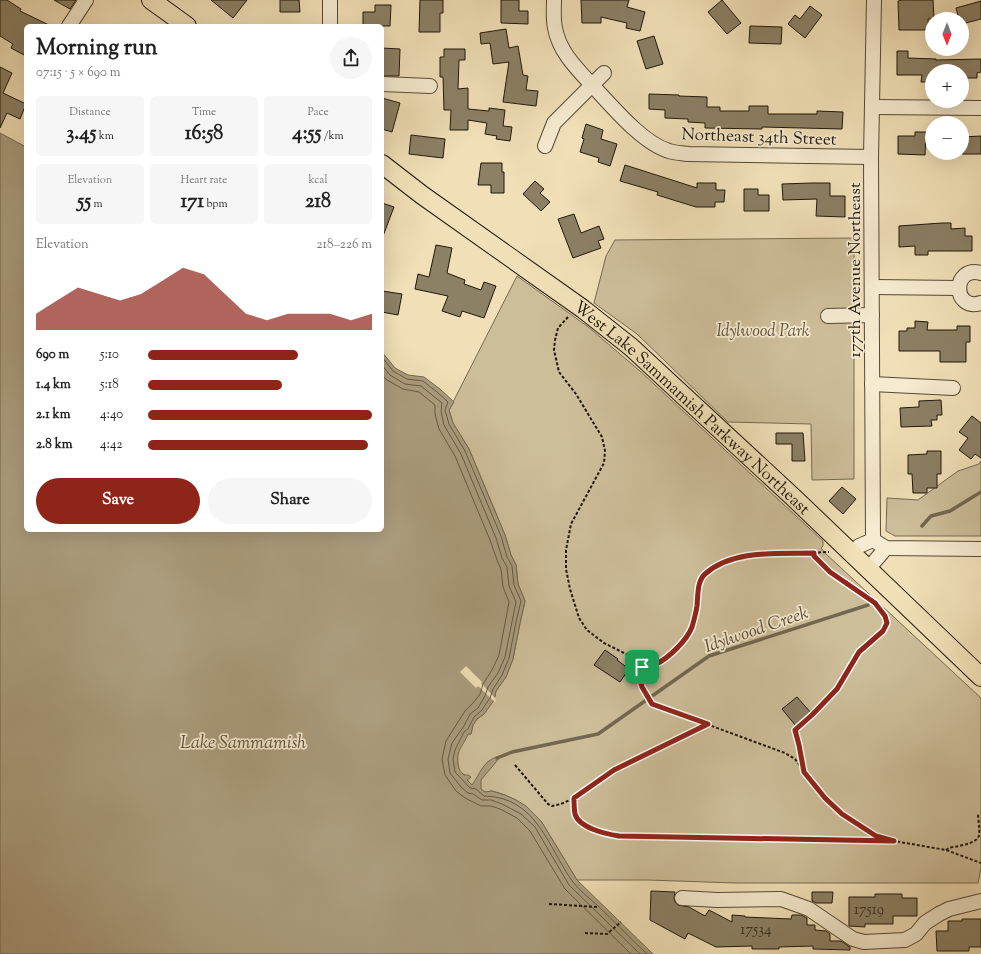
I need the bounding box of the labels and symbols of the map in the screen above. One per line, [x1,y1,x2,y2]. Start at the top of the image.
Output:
north arrow [925,12,969,56]
street label: Northeast 34th Street [681,123,837,153]
street label: 177th Avenue Northeast [844,182,868,358]
street label: West Lake Sammamish Parkway Northeast [568,296,815,521]
park label: Idylwood Park [716,320,810,344]
water label: Idylwood Creek [701,601,812,661]
pin [625,650,659,684]
water label: Lake Sammamish [180,731,306,757]
house number: 17519 [854,900,884,921]
house number: 17534 [740,920,772,941]

